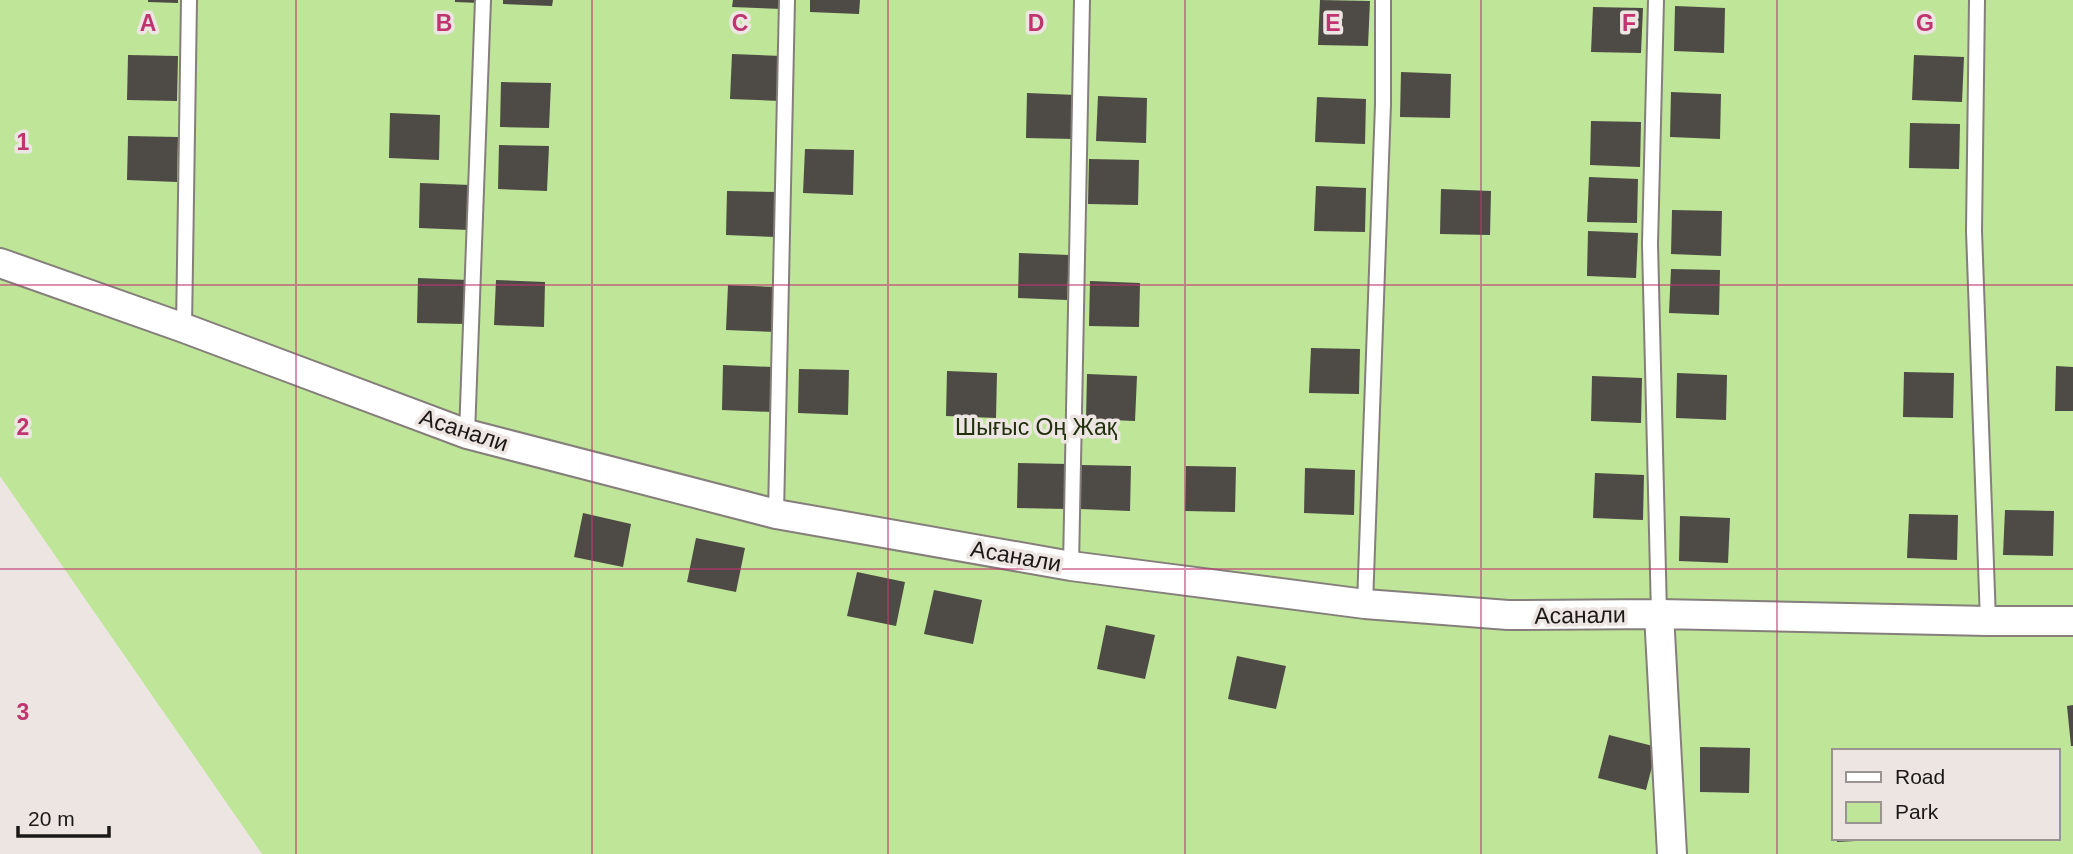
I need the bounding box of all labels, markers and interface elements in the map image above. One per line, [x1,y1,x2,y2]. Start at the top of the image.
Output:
text: A [140,10,156,36]
text: B [436,10,452,36]
text: C [732,10,748,36]
text: D [1028,10,1044,36]
text: E [1325,10,1341,36]
text: F [1622,10,1636,36]
text: G [1916,10,1934,36]
text: 1 [17,129,30,155]
street label: Асанали [417,404,511,456]
text: 2 [17,414,29,440]
park label: Шығыс Оң Жақ [955,414,1118,440]
street label: Асанали [969,535,1063,577]
street label: Асанали [1534,601,1626,629]
text: 3 [17,699,29,725]
legend [1832,749,2059,840]
text: Road [1895,765,1945,788]
scale bar [18,794,108,838]
text: Park [1895,800,1939,823]
text: 20 m [28,807,75,830]

